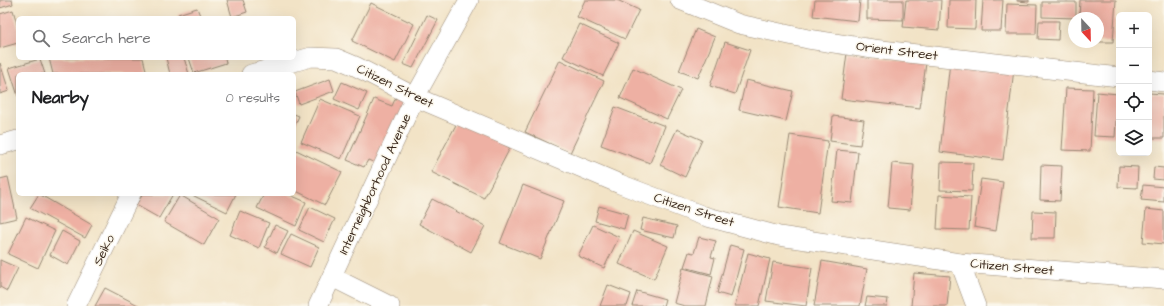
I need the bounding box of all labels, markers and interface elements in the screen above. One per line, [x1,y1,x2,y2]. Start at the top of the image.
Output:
north arrow [1068,12,1104,48]
map controls [1116,12,1152,156]
button: + [1116,12,1152,48]
search box [16,16,296,60]
icon: search [30,27,52,49]
text: Search here [62,28,151,49]
street label: Orient Street [855,37,940,65]
button: − [1116,48,1152,84]
street label: Citizen Street [353,60,437,113]
button: locate [1116,84,1152,120]
text: Nearby [32,86,89,110]
text: 0 results [225,89,280,107]
street label: Interneighborhood Avenue [334,111,417,258]
button: layers [1116,120,1152,156]
street label: Citizen Street [651,189,737,232]
street label: Seiko [89,231,120,269]
street label: Citizen Street [970,254,1055,280]

